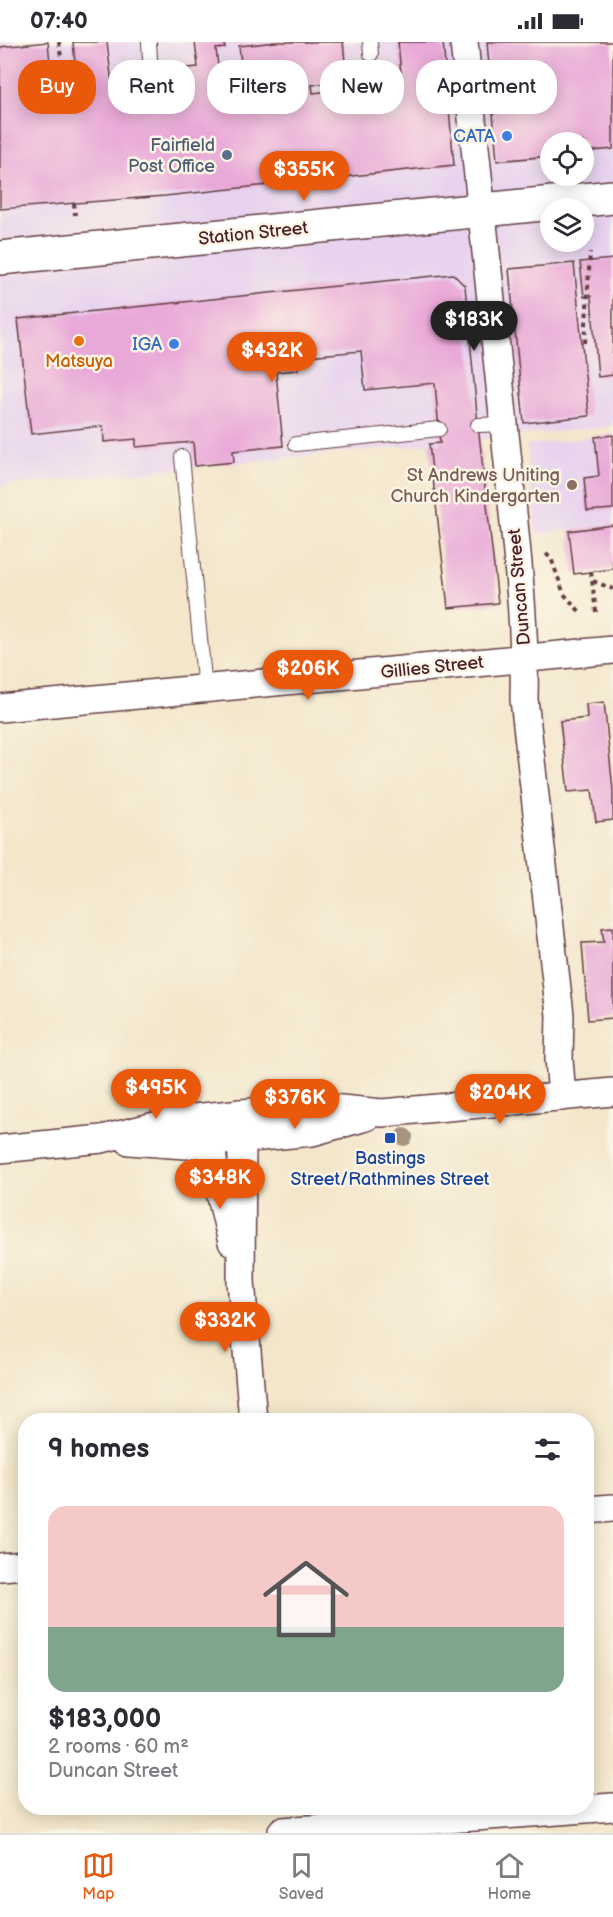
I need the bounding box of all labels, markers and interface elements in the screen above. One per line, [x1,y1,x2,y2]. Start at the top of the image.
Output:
text: 07:40 [30,8,88,35]
chip: Buy [18,60,96,114]
chip: Rent [108,60,195,114]
chip: Filters [207,60,308,114]
chip: New [320,60,404,114]
chip: Apartment [416,60,557,114]
place label: CATA [453,126,495,147]
marker: CATA [500,129,514,143]
map controls [540,132,594,252]
button: locate [540,132,594,186]
place label: Fairfield Post Office [128,135,215,177]
marker: Fairfield Post Office [220,148,234,162]
pin: $355K [262,151,346,202]
text: $355K [273,158,335,182]
button: layers [540,198,594,252]
street label: Station Street [197,217,309,250]
pin: $183K [432,301,516,352]
text: $183K [445,308,503,332]
pin: $432K [230,332,314,383]
marker: Matsuya [72,334,86,348]
place label: IGA [132,334,162,355]
marker: IGA [167,337,181,351]
text: $432K [241,339,303,363]
place label: Matsuya [45,351,113,372]
place label: St Andrews Uniting Church Kindergarten [391,465,560,507]
marker: St Andrews Uniting Church Kindergarten [565,478,579,492]
street label: Duncan Street [504,527,535,646]
pin: $206K [266,650,350,701]
street label: Gillies Street [380,652,485,683]
text: $206K [277,657,339,681]
pin: $495K [114,1069,198,1120]
pin: $204K [458,1074,542,1125]
text: $495K [125,1076,187,1100]
pin: $376K [253,1079,337,1130]
text: $204K [469,1081,531,1105]
text: $376K [264,1086,326,1110]
marker: Bastings Street/Rathmines Street [383,1131,397,1145]
place label: Bastings Street/Rathmines Street [291,1148,490,1190]
pin: $348K [178,1159,262,1210]
text: $348K [189,1166,251,1190]
pin: $332K [183,1302,267,1353]
text: $332K [194,1309,256,1333]
icon: filters [531,1433,564,1466]
text: 9 homes [48,1434,149,1465]
icon: home [252,1545,360,1653]
text: $183,000 [48,1704,161,1735]
text: 2 rooms · 60 m² [48,1735,189,1759]
text: Duncan Street [48,1759,178,1783]
tab: Map [82,1849,115,1904]
tab: Saved [279,1849,324,1904]
tab: Home [488,1849,531,1904]

